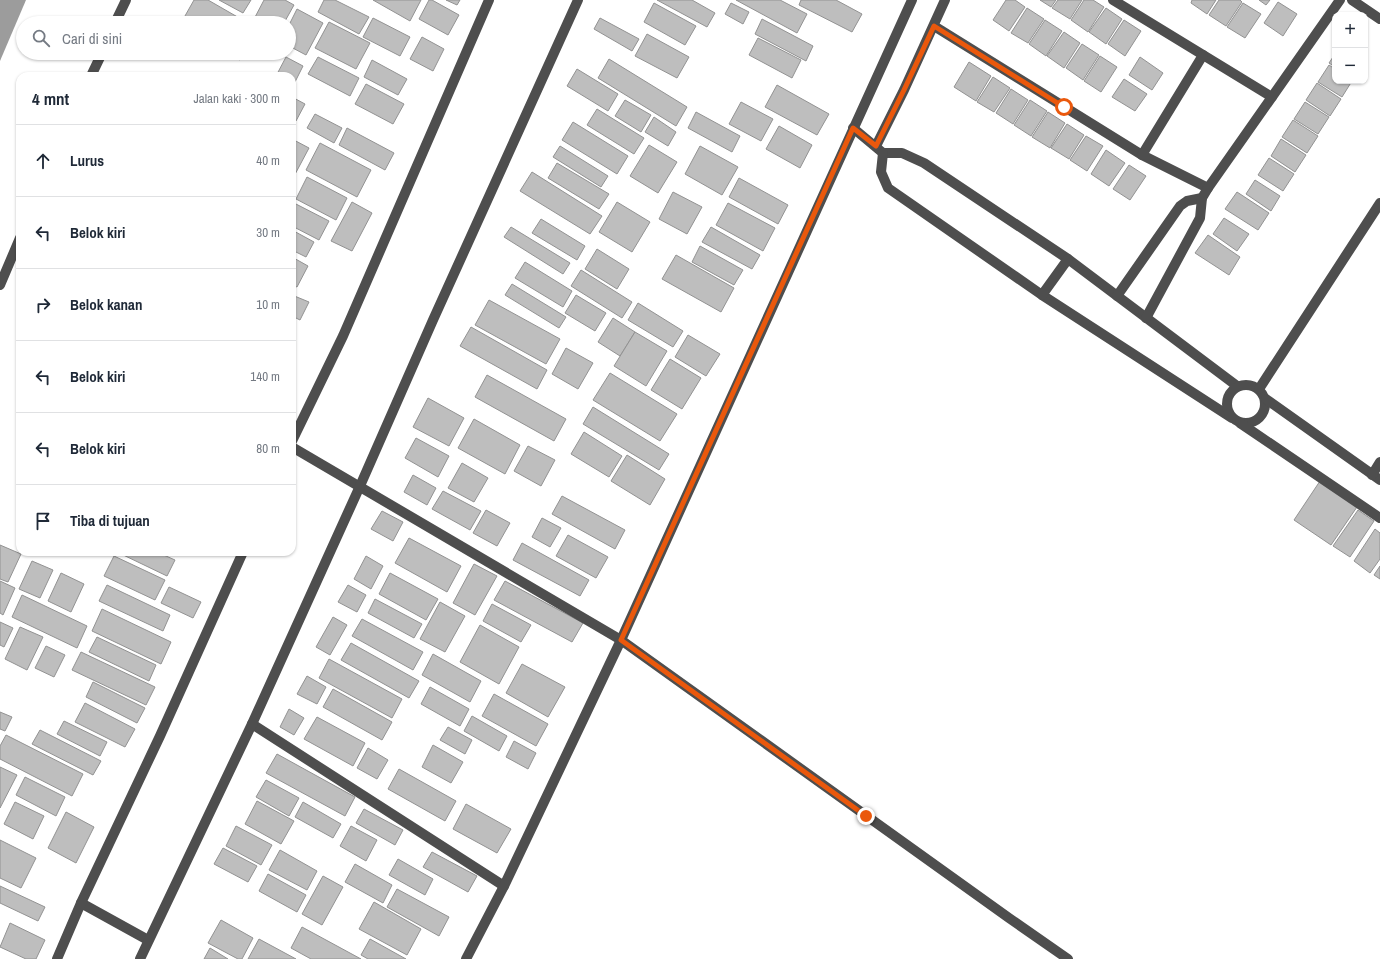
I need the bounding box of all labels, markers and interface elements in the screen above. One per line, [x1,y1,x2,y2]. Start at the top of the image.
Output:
map controls [1332,12,1368,84]
button: + [1332,12,1368,48]
search box [16,16,296,60]
icon: search [30,27,52,49]
text: Cari di sini [62,28,122,49]
button: − [1332,48,1368,84]
text: 4 mnt [32,87,69,110]
text: Jalan kaki · 300 m [193,90,280,107]
route start [1055,98,1073,116]
icon: ahead [32,150,54,172]
text: Lurus [70,150,104,171]
text: 40 m [256,152,280,169]
icon: left [32,222,54,244]
text: Belok kiri [70,222,125,243]
text: 30 m [256,224,280,241]
icon: right [32,294,54,316]
text: Belok kanan [70,294,142,315]
text: 10 m [256,296,280,313]
icon: left [32,366,54,388]
text: Belok kiri [70,366,125,387]
text: 140 m [250,368,280,385]
icon: left [32,438,54,460]
text: Belok kiri [70,438,125,459]
text: 80 m [256,440,280,457]
icon: arrive [32,510,54,532]
text: Tiba di tujuan [70,510,150,531]
route end [857,807,875,825]

